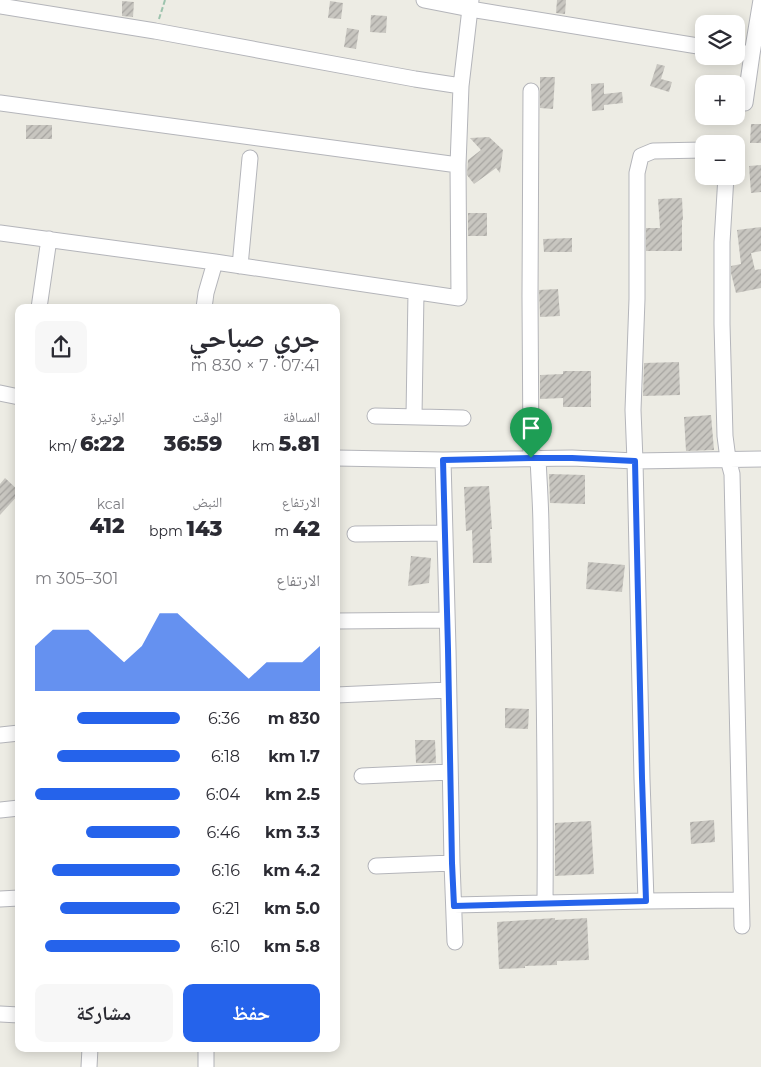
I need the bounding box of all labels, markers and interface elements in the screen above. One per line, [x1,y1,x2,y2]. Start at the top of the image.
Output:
map controls [695,15,745,185]
button: layers [695,15,745,65]
button: + [695,75,745,125]
button: − [695,135,745,185]
text: جري صباحي [189,320,320,354]
button: share [35,321,87,373]
text: 07:41 · 7 × 830 m [191,356,320,375]
pin [510,407,552,458]
text: الوتيرة [91,408,125,426]
text: الوقت [192,408,222,426]
text: المسافة [283,408,320,426]
icon: arrive [517,414,545,442]
text: 6:22 [80,431,125,456]
text: 36:59 [164,431,222,456]
text: 5.81 [279,431,320,456]
text: /km [48,437,80,455]
text: km [252,437,279,455]
text: النبض [192,493,222,511]
text: الارتفاع [282,493,320,511]
text: kcal [97,495,125,513]
text: 412 [89,513,125,538]
text: 143 [187,516,222,541]
text: 42 [293,516,320,541]
text: bpm [149,522,187,540]
text: m [274,522,293,540]
text: 301–305 m [35,569,118,588]
text: الارتفاع [276,571,320,590]
text: 6:36 [208,709,240,728]
text: 830 m [268,709,320,728]
text: 6:18 [211,747,240,766]
text: 1.7 km [268,747,320,766]
text: 6:04 [206,785,240,804]
text: 2.5 km [265,785,320,804]
text: 6:46 [207,823,240,842]
text: 3.3 km [265,823,320,842]
text: 6:16 [211,861,240,880]
text: 4.2 km [263,861,320,880]
text: 6:21 [212,899,240,918]
text: 5.0 km [264,899,320,918]
text: 6:10 [210,937,240,956]
text: 5.8 km [264,937,320,956]
button: مشاركة [35,984,173,1042]
button: حفظ [183,984,320,1042]

